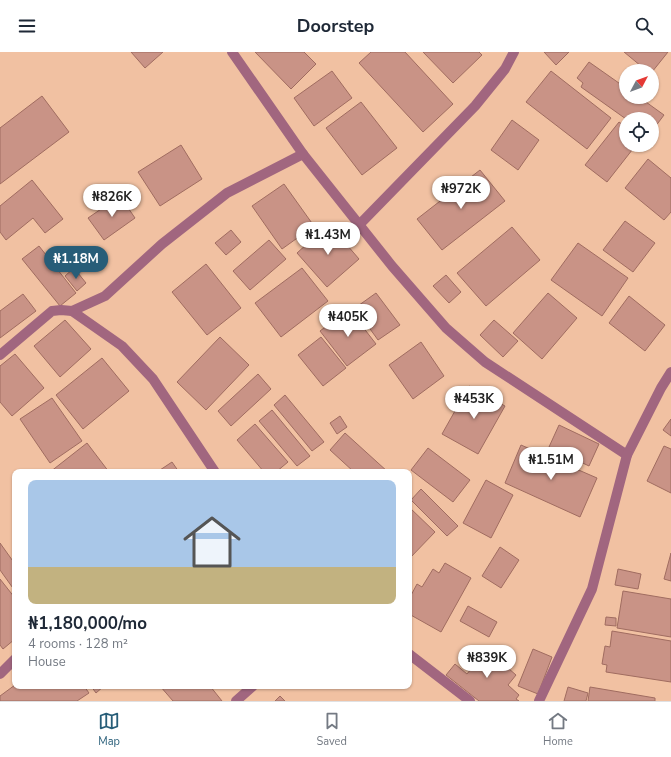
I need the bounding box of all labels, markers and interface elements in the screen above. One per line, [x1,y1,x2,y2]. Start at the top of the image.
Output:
text: Doorstep [297,14,374,38]
icon: menu [16,15,38,37]
icon: search [633,15,655,37]
north arrow [619,64,659,104]
map controls [619,64,659,152]
button: locate [619,112,659,152]
pin: ₦972K [433,176,489,210]
text: ₦972K [441,180,481,198]
pin: ₦826K [84,184,140,218]
text: ₦826K [92,188,132,206]
pin: ₦1.43M [295,222,361,256]
text: ₦1.43M [305,226,351,244]
pin: ₦1.18M [43,246,109,280]
text: ₦1.18M [53,250,99,268]
pin: ₦405K [320,304,376,338]
text: ₦405K [328,308,368,326]
pin: ₦453K [446,386,502,420]
text: ₦453K [454,390,494,408]
pin: ₦1.51M [518,447,584,481]
text: ₦1.51M [528,451,574,469]
icon: home [176,506,248,578]
text: ₦1,180,000/mo [28,612,147,635]
text: 4 rooms · 128 m² [28,635,128,653]
pin: ₦839K [459,645,515,679]
text: ₦839K [467,649,507,667]
text: House [28,653,66,671]
tab: Map [98,710,120,749]
tab: Saved [316,710,347,749]
tab: Home [543,710,573,749]

